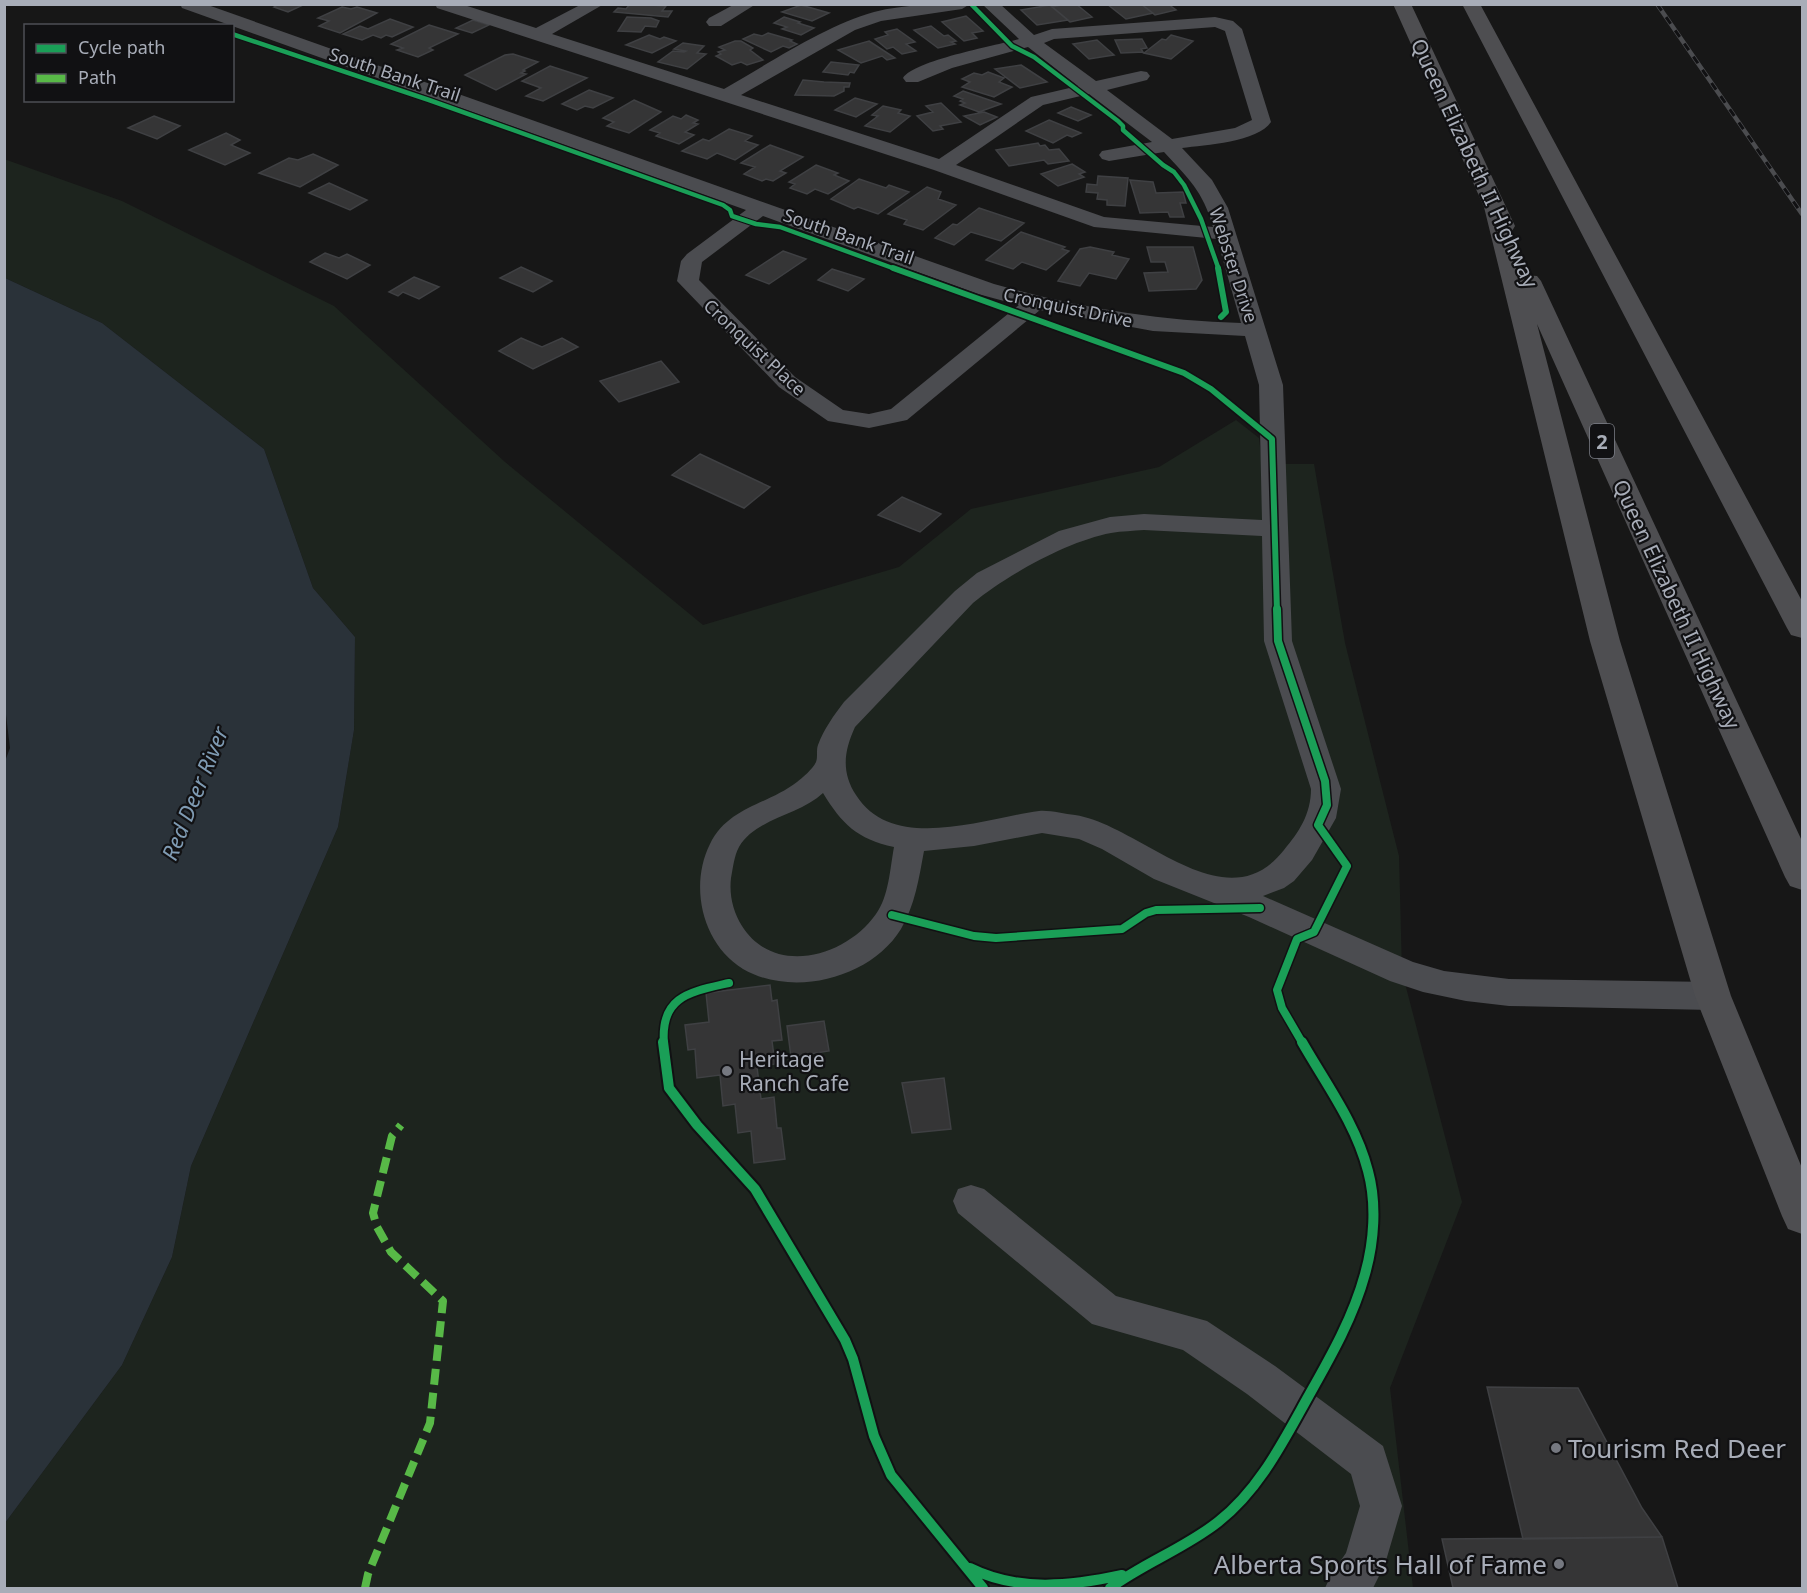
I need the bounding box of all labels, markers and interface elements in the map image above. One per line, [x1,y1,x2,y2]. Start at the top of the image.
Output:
legend [24,24,234,102]
street label: Queen Elizabeth II Highway [1405,34,1545,292]
text: Cycle path [78,35,165,59]
street label: South Bank Trail [326,41,464,107]
text: Path [78,65,117,89]
street label: South Bank Trail [780,202,918,270]
street label: Webster Drive [1204,204,1264,326]
street label: Cronquist Drive [1001,282,1135,332]
street label: Cronquist Place [699,293,811,401]
road number: 2 [1590,424,1614,458]
street label: Queen Elizabeth II Highway [1607,475,1747,733]
water label: Red Deer River [154,721,235,864]
place label: Heritage Ranch Cafe [739,1045,849,1097]
marker: Heritage Ranch Cafe [720,1064,734,1078]
place label: Tourism Red Deer [1568,1430,1786,1466]
marker: Tourism Red Deer [1549,1441,1563,1455]
place label: Alberta Sports Hall of Fame [1214,1546,1547,1582]
marker: Alberta Sports Hall of Fame [1552,1557,1566,1571]

